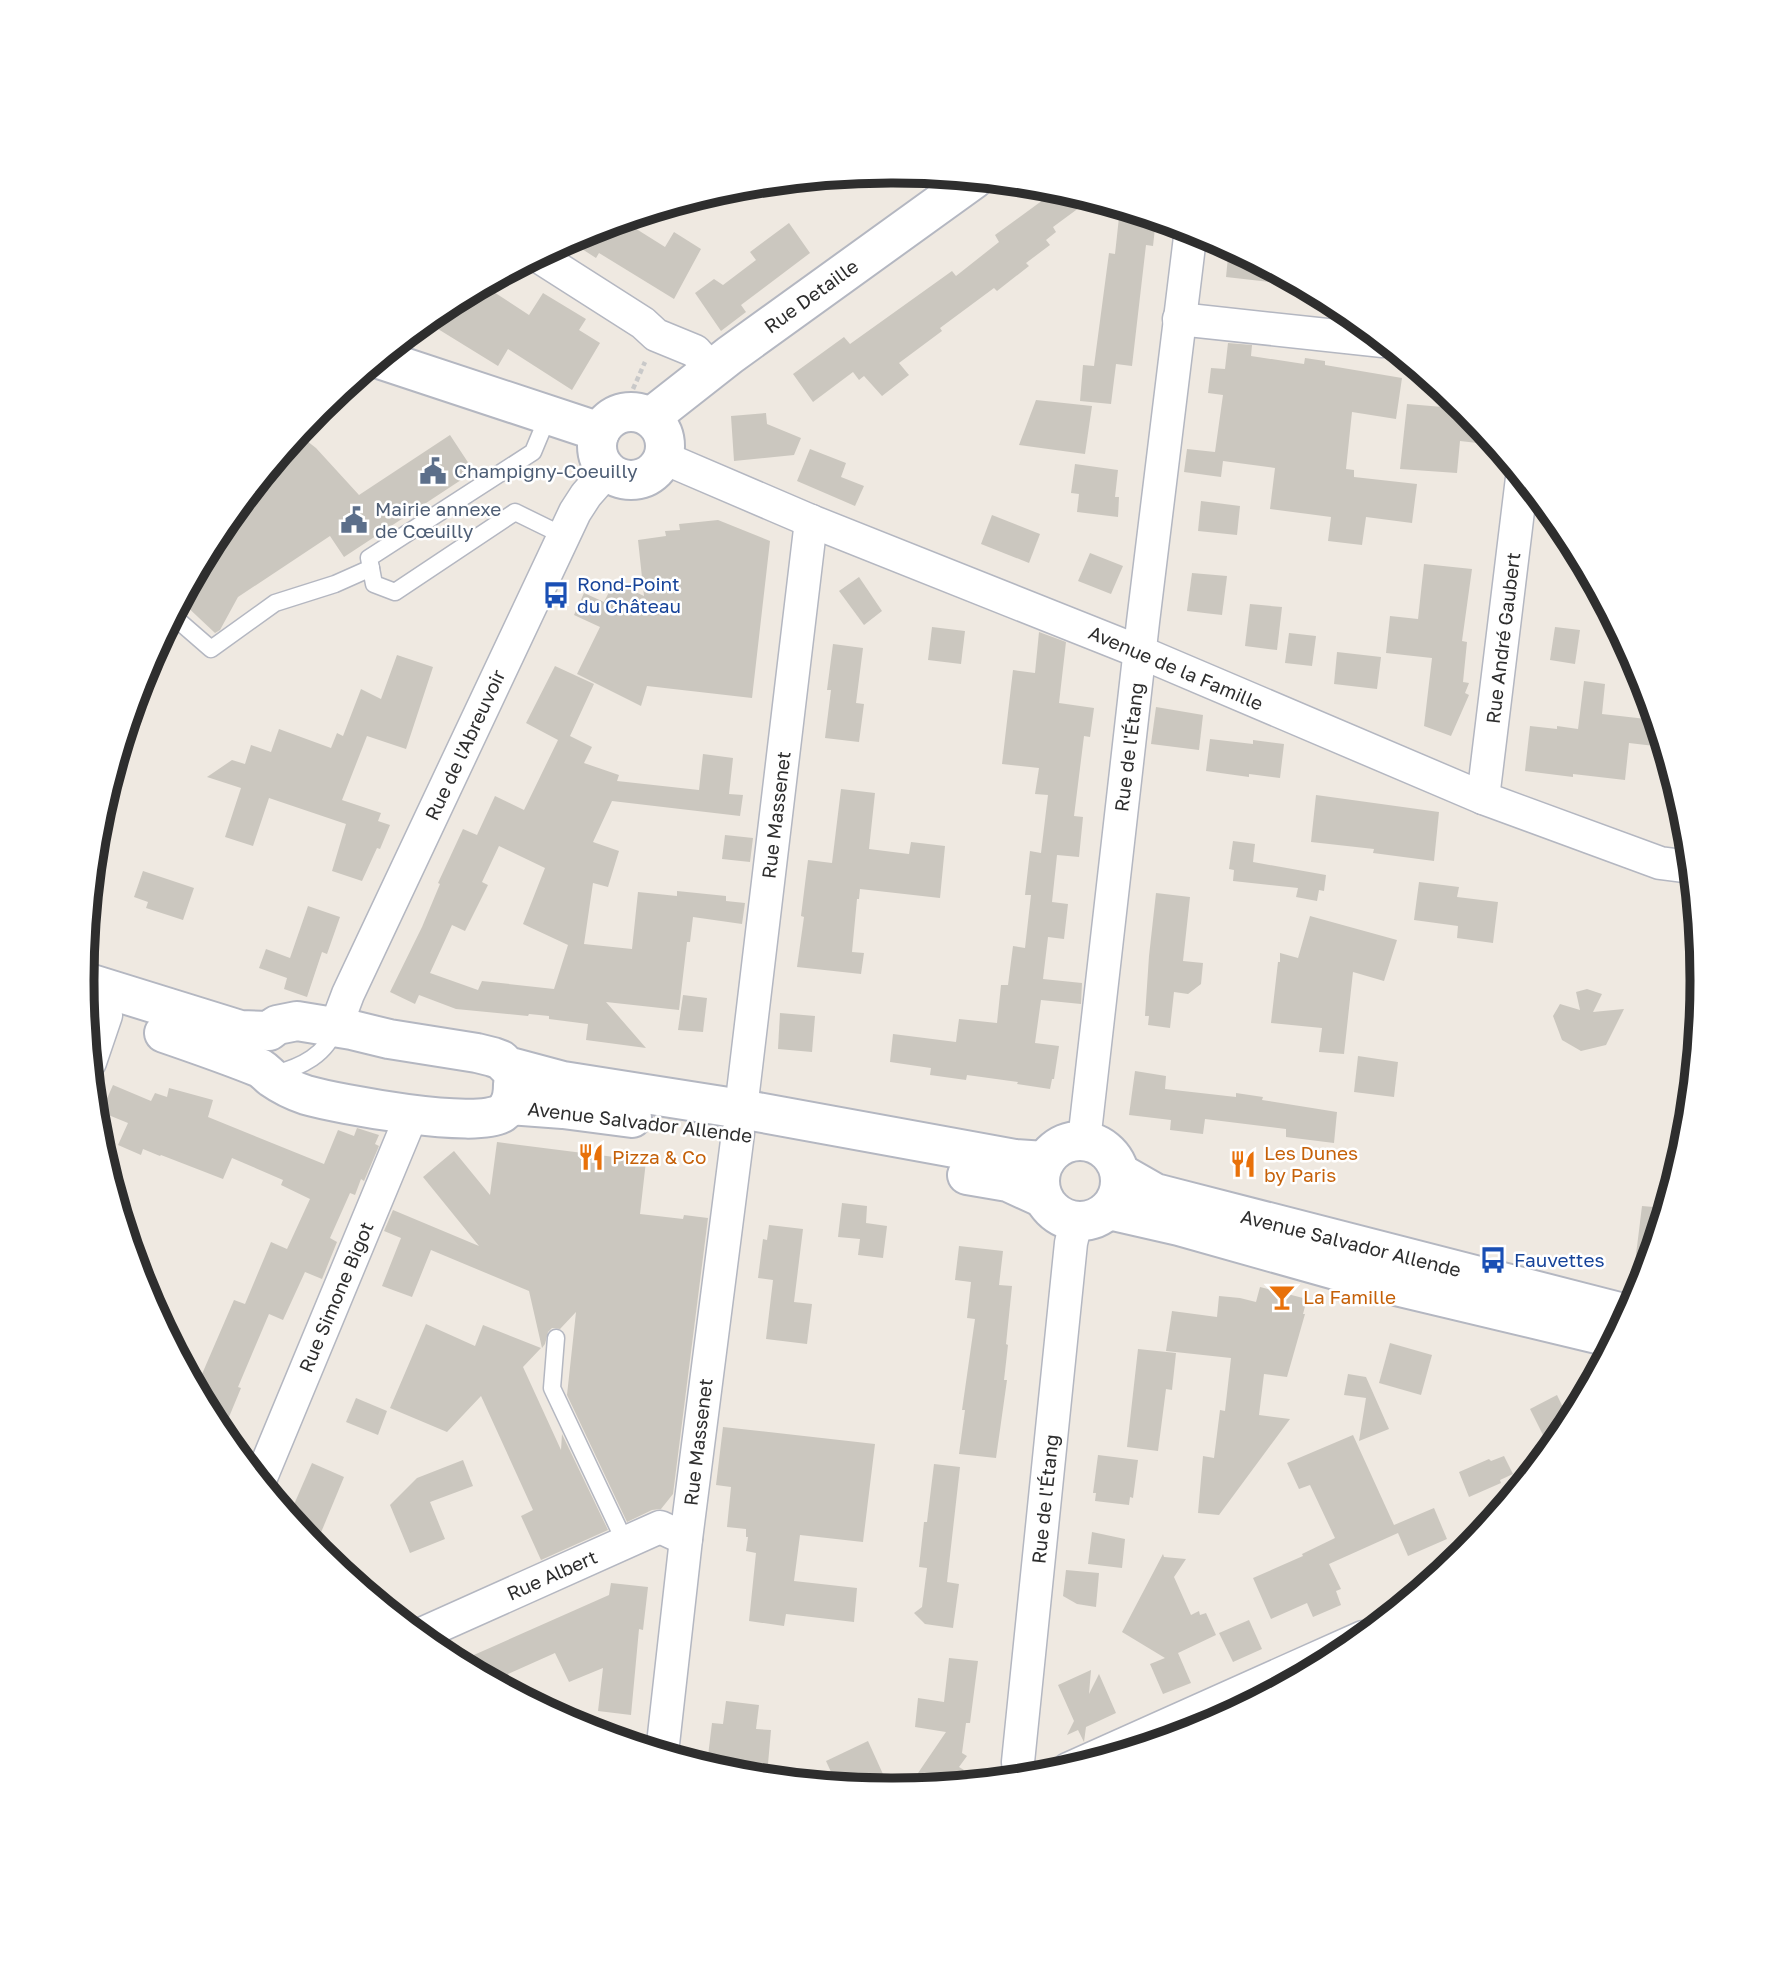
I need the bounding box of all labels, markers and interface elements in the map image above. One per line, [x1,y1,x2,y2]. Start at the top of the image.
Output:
street label: Rue Detaille [759,254,862,337]
public building icon: Champigny-Coeuilly [418,456,448,486]
place label: Champigny-Coeuilly [454,459,638,482]
place label: Mairie annexe de Cœuilly [375,497,501,542]
public building icon: Mairie annexe de Cœuilly [339,505,369,535]
street label: Rue André Gaubert [1481,551,1524,725]
place label: Rond-Point du Château [577,572,681,617]
bus stop icon: Rond-Point du Château [541,580,571,610]
street label: Avenue de la Famille [1085,620,1267,715]
street label: Rue de l'Abreuvoir [420,665,510,824]
street label: Rue de l'Étang [1109,681,1148,813]
street label: Rue Massenet [756,750,795,880]
street label: Avenue Salvador Allende [526,1096,754,1147]
place label: Les Dunes by Paris [1264,1141,1358,1186]
restaurant icon: Pizza & Co [576,1142,606,1172]
place label: Pizza & Co [612,1145,706,1168]
restaurant icon: Les Dunes by Paris [1228,1149,1258,1179]
street label: Avenue Salvador Allende [1239,1204,1464,1281]
street label: Rue Simone Bigot [293,1218,378,1376]
bus stop icon: Fauvettes [1478,1245,1508,1275]
place label: Fauvettes [1514,1248,1605,1271]
bar icon: La Famille [1267,1282,1297,1312]
place label: La Famille [1303,1285,1396,1308]
street label: Rue Massenet [678,1377,717,1507]
street label: Rue de l'Étang [1026,1433,1063,1565]
street label: Rue Albert [503,1544,600,1605]

